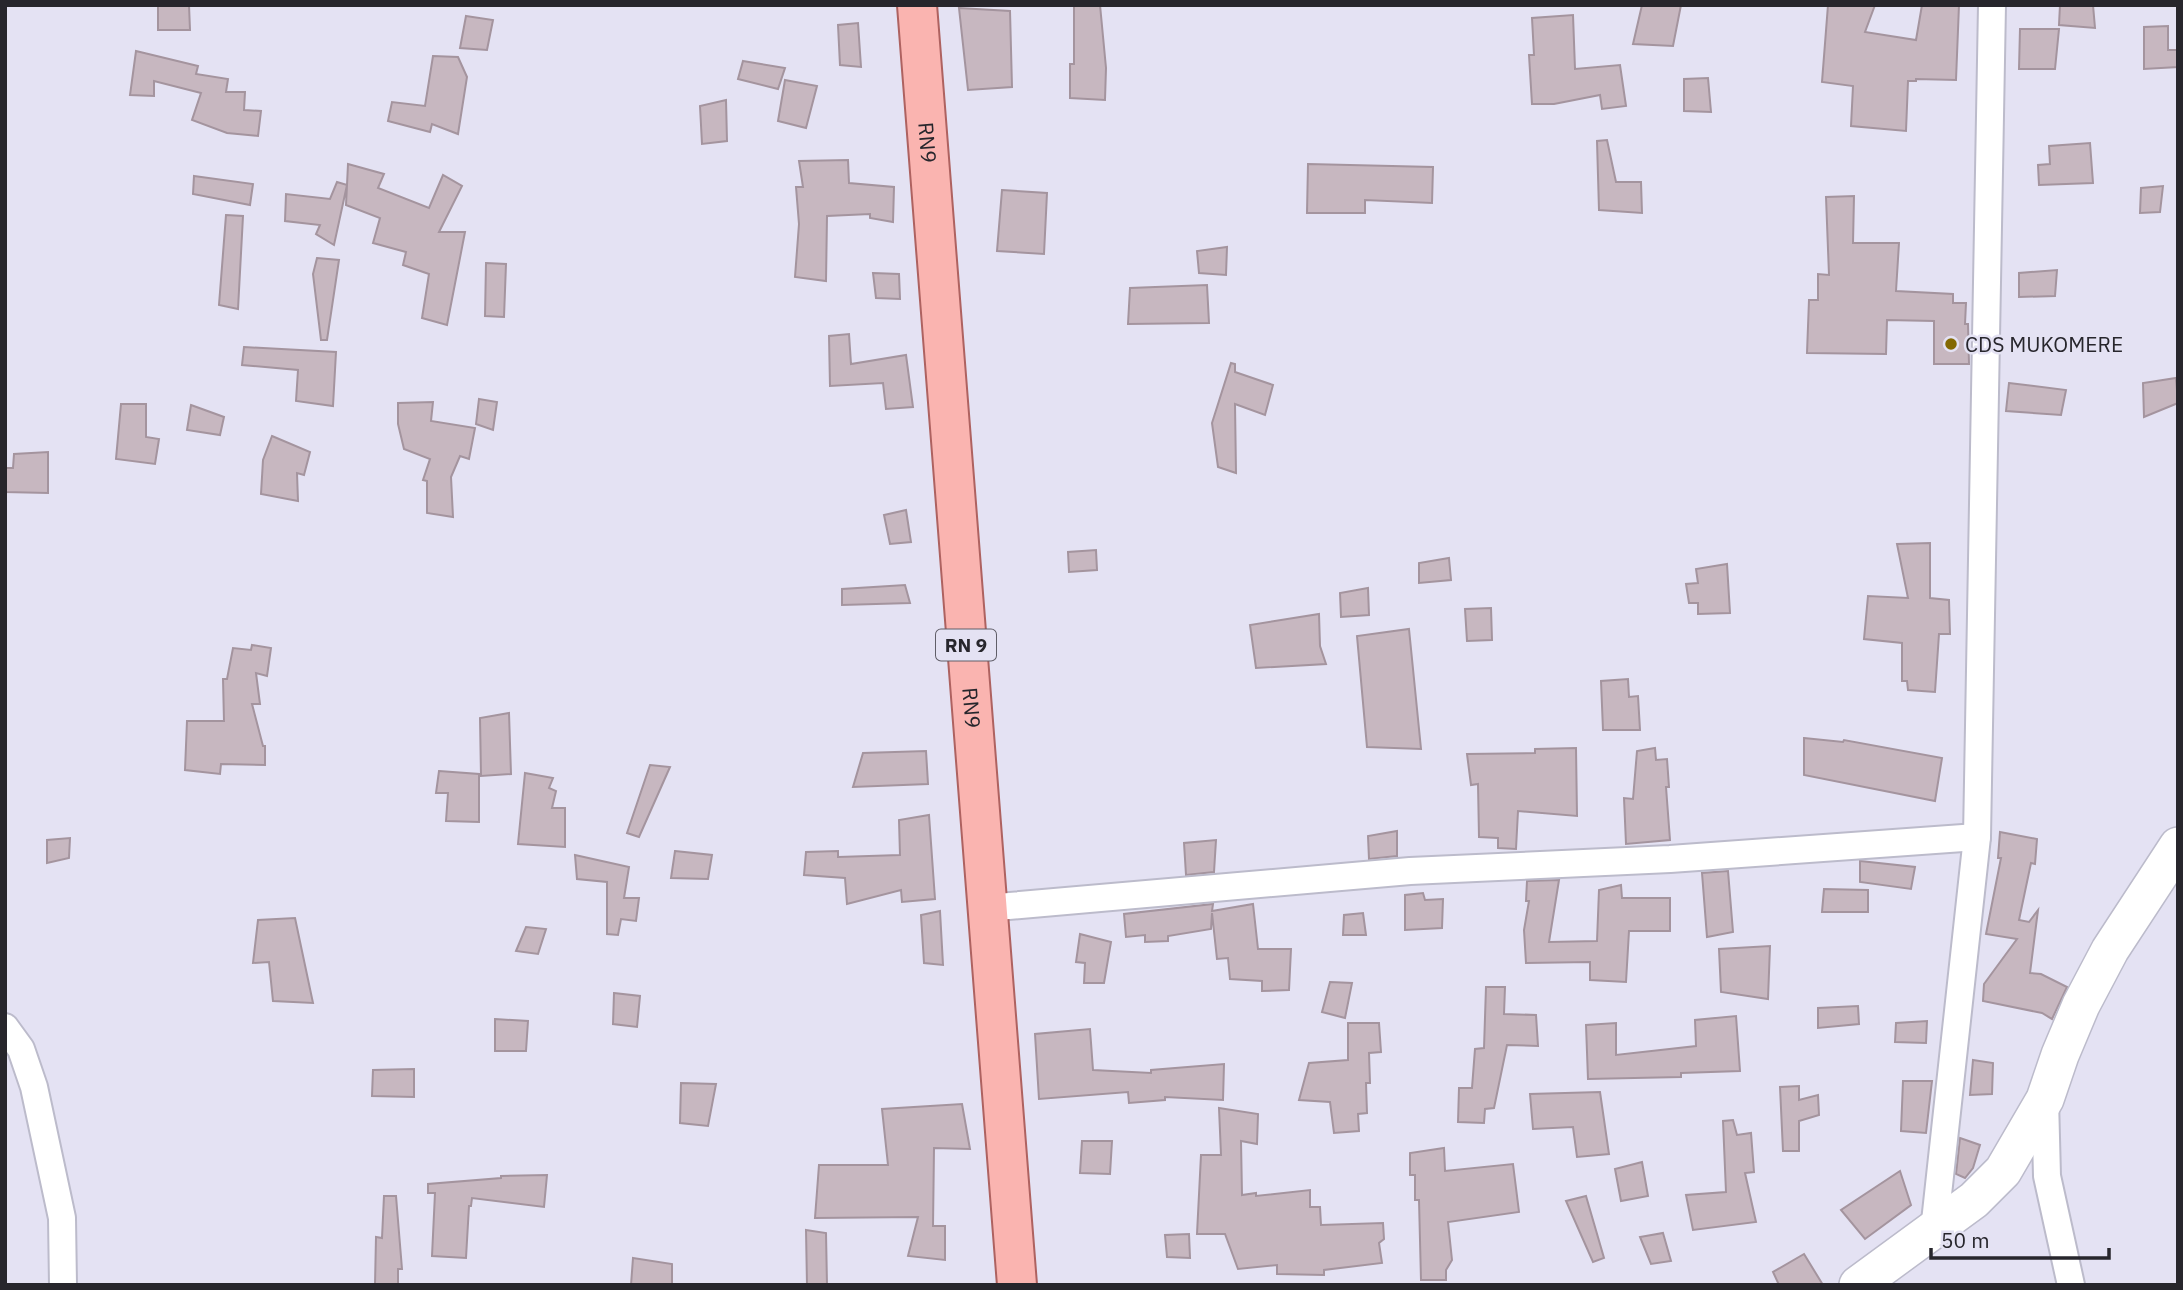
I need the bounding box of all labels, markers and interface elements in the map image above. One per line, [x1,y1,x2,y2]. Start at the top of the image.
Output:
street label: RN9 [912,121,943,164]
place label: CDS MUKOMERE [1965,330,2123,358]
marker: CDS MUKOMERE [1943,336,1959,352]
road number: RN 9 [936,630,996,660]
street label: RN9 [956,686,987,729]
scale bar [1931,1216,2110,1260]
text: 50 m [1941,1226,1990,1254]

